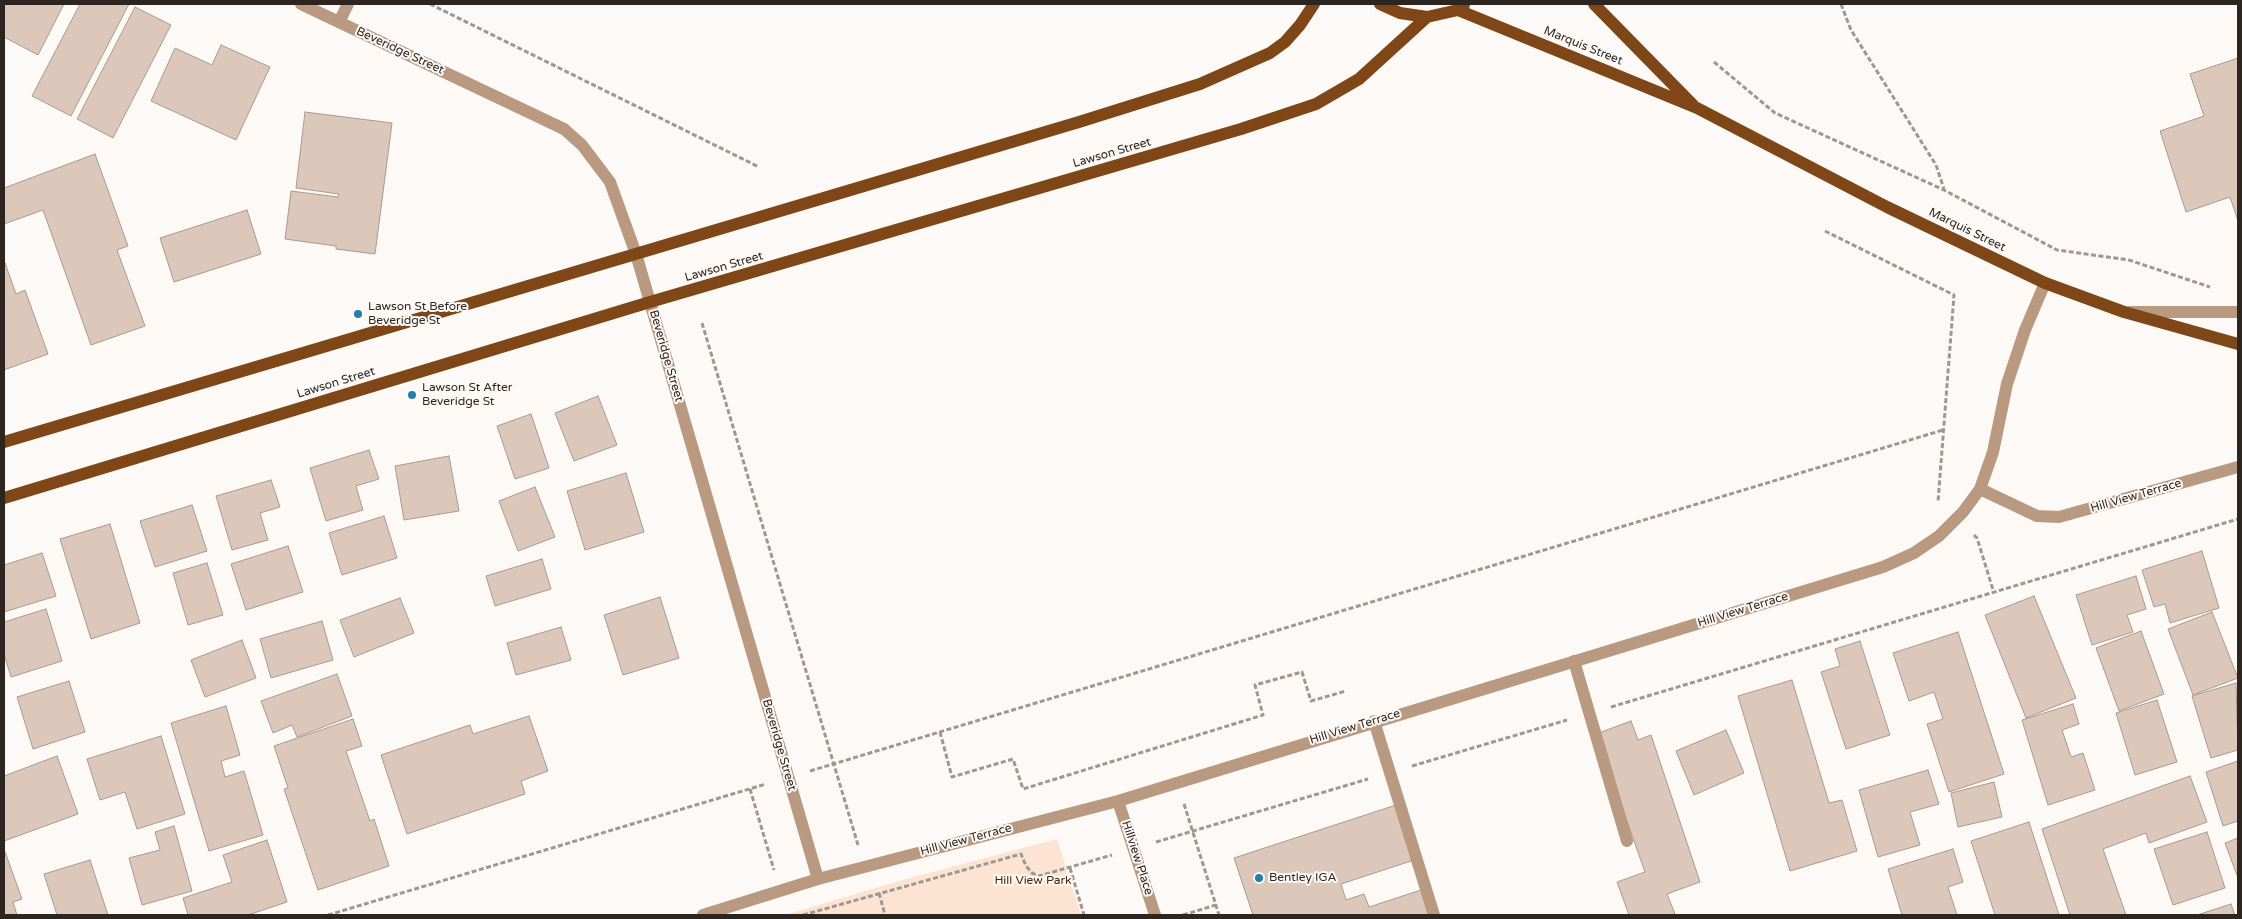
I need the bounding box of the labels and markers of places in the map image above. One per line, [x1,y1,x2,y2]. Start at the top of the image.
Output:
place label: Lawson St Before Beveridge St [368,300,467,328]
marker: Lawson St Before Beveridge St [352,308,364,320]
place label: Lawson St After Beveridge St [422,381,512,409]
marker: Lawson St After Beveridge St [406,389,418,401]
place label: Bentley IGA [1269,871,1337,885]
marker: Bentley IGA [1253,872,1265,884]

